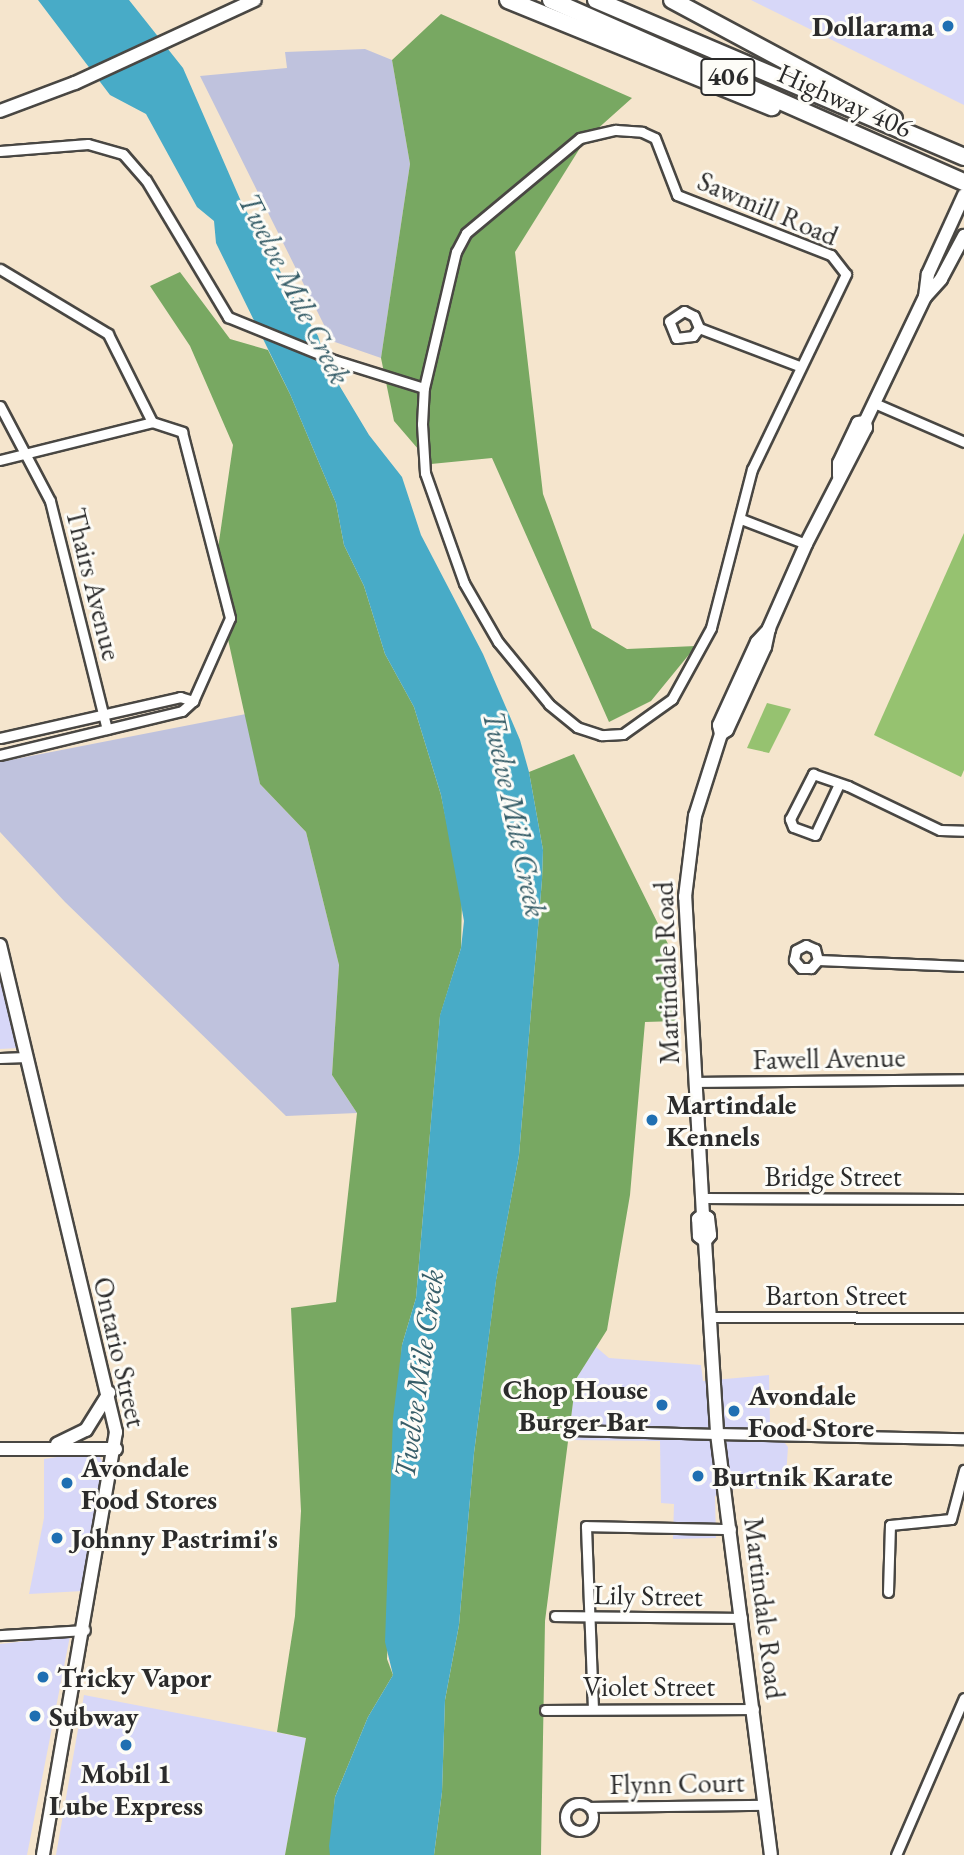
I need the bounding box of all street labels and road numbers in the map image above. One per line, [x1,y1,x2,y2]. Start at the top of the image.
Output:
road number: 406 [700,54,756,100]
street label: Highway 406 [773,56,917,144]
street label: Sawmill Road [693,163,843,253]
street label: Thairs Avenue [59,504,129,664]
street label: Martindale Road [646,881,686,1065]
street label: Fawell Avenue [752,1040,906,1076]
street label: Bridge Street [764,1159,902,1193]
street label: Ontario Street [86,1274,154,1430]
street label: Barton Street [765,1278,907,1312]
street label: Martindale Road [737,1515,793,1701]
street label: Lily Street [593,1577,703,1613]
street label: Violet Street [583,1669,715,1703]
street label: Flynn Court [609,1765,745,1801]

